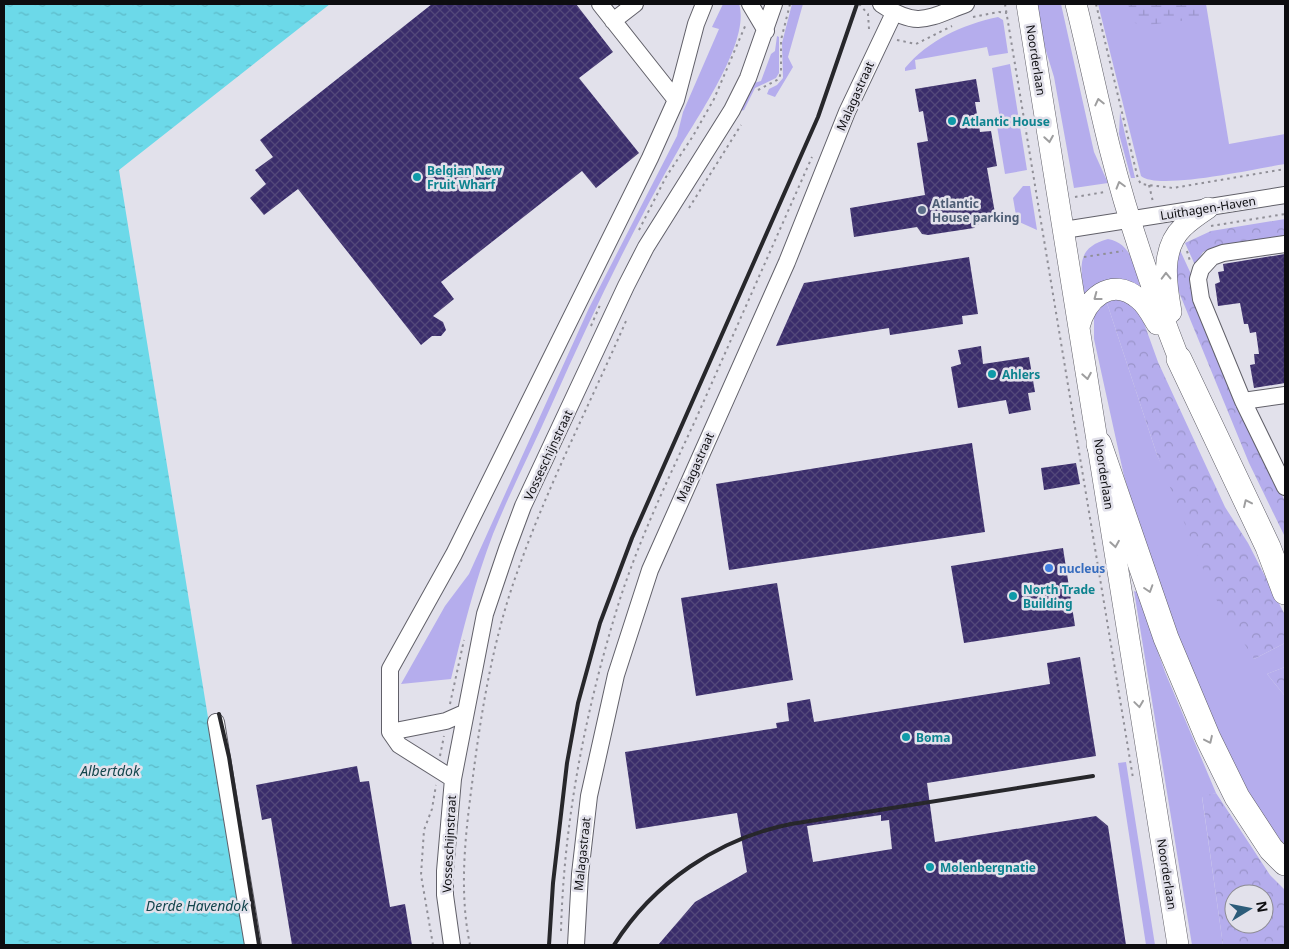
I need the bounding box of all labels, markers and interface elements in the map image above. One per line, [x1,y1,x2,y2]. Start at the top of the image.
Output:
street label: Noorderlaan [1022,23,1050,97]
street label: Malagastraat [832,58,878,133]
one-way arrow [1094,98,1105,107]
place label: Atlantic House [962,113,1050,130]
marker: Atlantic House [946,115,958,127]
one-way arrow [1043,135,1053,144]
place label: Belgian New Fruit Wharf [427,162,503,193]
marker: Belgian New Fruit Wharf [411,171,423,183]
one-way arrow [1116,181,1126,190]
street label: Luithagen-Haven [1159,192,1257,224]
place label: Atlantic House parking [932,195,1019,226]
marker: Atlantic House parking [916,204,928,216]
one-way arrow [1161,272,1172,280]
one-way arrow [1093,291,1103,300]
place label: Ahlers [1002,366,1040,383]
marker: Ahlers [986,368,998,380]
one-way arrow [1082,371,1092,380]
street label: Vosseschijnstraat [520,407,577,503]
street label: Malagastraat [672,429,718,504]
street label: Noorderlaan [1090,437,1118,511]
one-way arrow [1243,499,1254,508]
one-way arrow [1109,539,1119,548]
place label: nucleus [1059,560,1105,577]
marker: nucleus [1043,562,1055,574]
place label: North Trade Building [1023,581,1095,612]
one-way arrow [1144,584,1154,592]
marker: North Trade Building [1007,590,1019,602]
one-way arrow [1133,701,1144,709]
place label: Boma [916,729,950,746]
marker: Boma [900,731,912,743]
one-way arrow [1203,735,1214,744]
water label: Albertdok [79,761,141,780]
street label: Vosseschijnstraat [438,794,460,893]
street label: Malagastraat [570,816,594,892]
street label: Noorderlaan [1153,837,1181,911]
place label: Molenbergnatie [940,859,1036,876]
marker: Molenbergnatie [924,861,936,873]
north arrow [1224,884,1274,934]
water label: Derde Havendok [146,896,249,915]
text: N [1252,899,1273,914]

